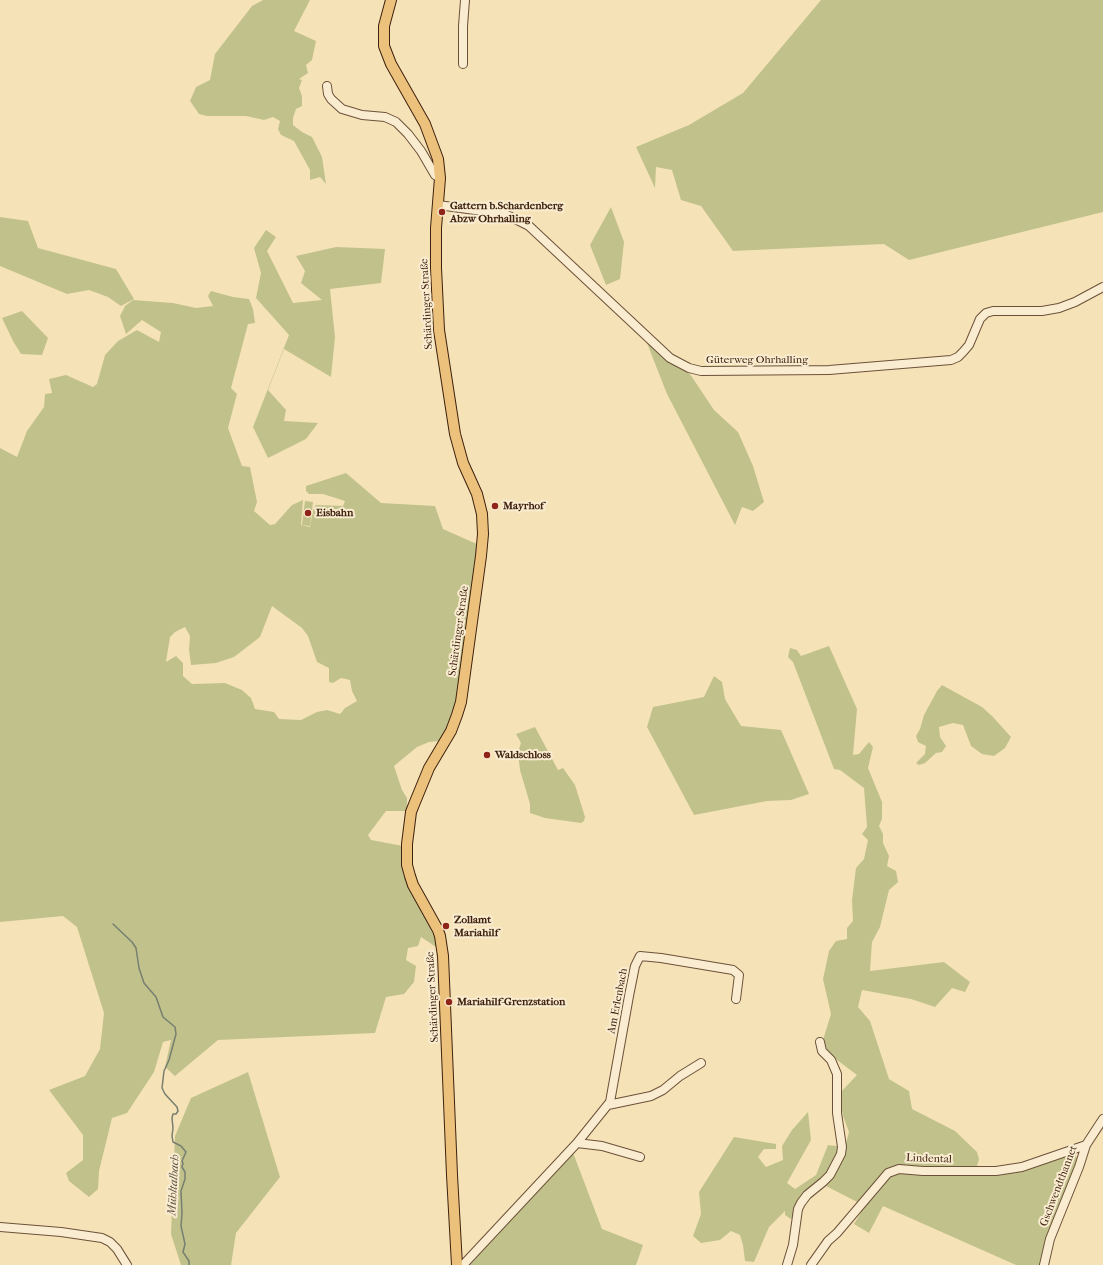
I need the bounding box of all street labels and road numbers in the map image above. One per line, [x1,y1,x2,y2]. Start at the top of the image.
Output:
street label: Schärdinger Straße [418,258,436,350]
street label: Güterweg Ohrhalling [706,353,808,367]
street label: Schärdinger Straße [446,585,472,677]
street label: Schärdinger Straße [424,951,442,1043]
street label: Am Erlenbach [605,967,631,1035]
street label: Gschwendthannet [1037,1144,1081,1228]
street label: Lindental [906,1152,952,1166]

